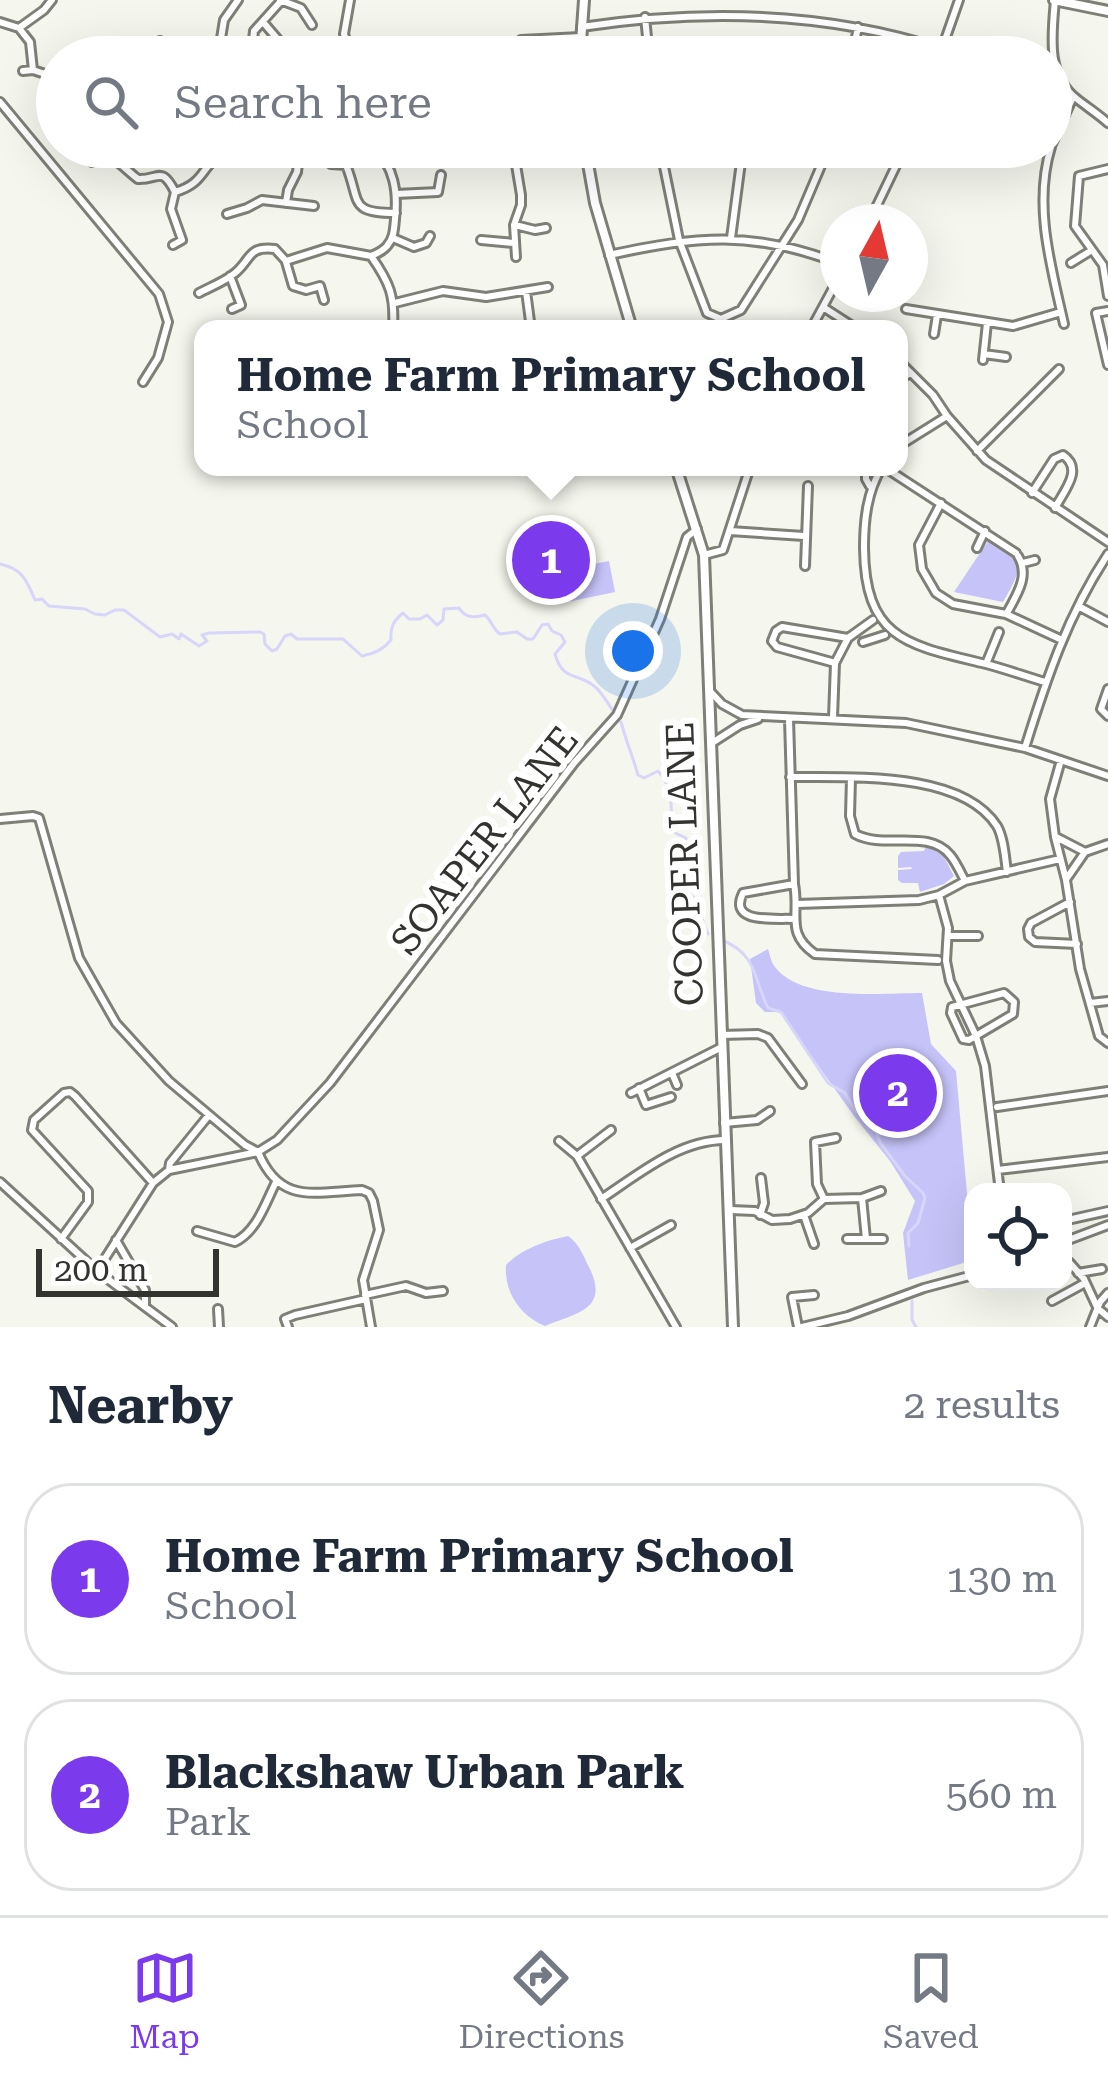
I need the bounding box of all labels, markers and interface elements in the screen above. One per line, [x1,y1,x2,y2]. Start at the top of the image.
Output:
search box [36,36,1072,168]
icon: search [78,69,144,135]
text: Search here [174,76,432,129]
north arrow [820,204,928,312]
popup [194,320,908,476]
text: Home Farm Primary School [237,349,865,402]
text: School [237,402,369,448]
pin: 1 [512,515,590,605]
your location [603,621,663,681]
street label: SOAPER LANE [382,718,588,963]
street label: COOPER LANE [657,721,713,1007]
pin: 2 [859,1048,937,1138]
map controls [964,1183,1072,1291]
button: locate [964,1183,1072,1291]
scale bar [36,1243,219,1296]
text: 200 m [54,1250,148,1289]
text: Nearby [48,1376,233,1435]
text: 2 results [903,1382,1060,1428]
text: Home Farm Primary School [165,1530,794,1583]
text: 1 [79,1556,101,1602]
text: 130 m [946,1556,1057,1602]
text: School [165,1583,297,1629]
text: Blackshaw Urban Park [165,1746,684,1799]
text: 2 [79,1772,101,1818]
text: 560 m [946,1772,1057,1818]
text: Park [165,1799,251,1845]
tab: Map [129,1945,200,2056]
tab: Directions [458,1945,624,2056]
tab: Saved [883,1945,979,2056]

